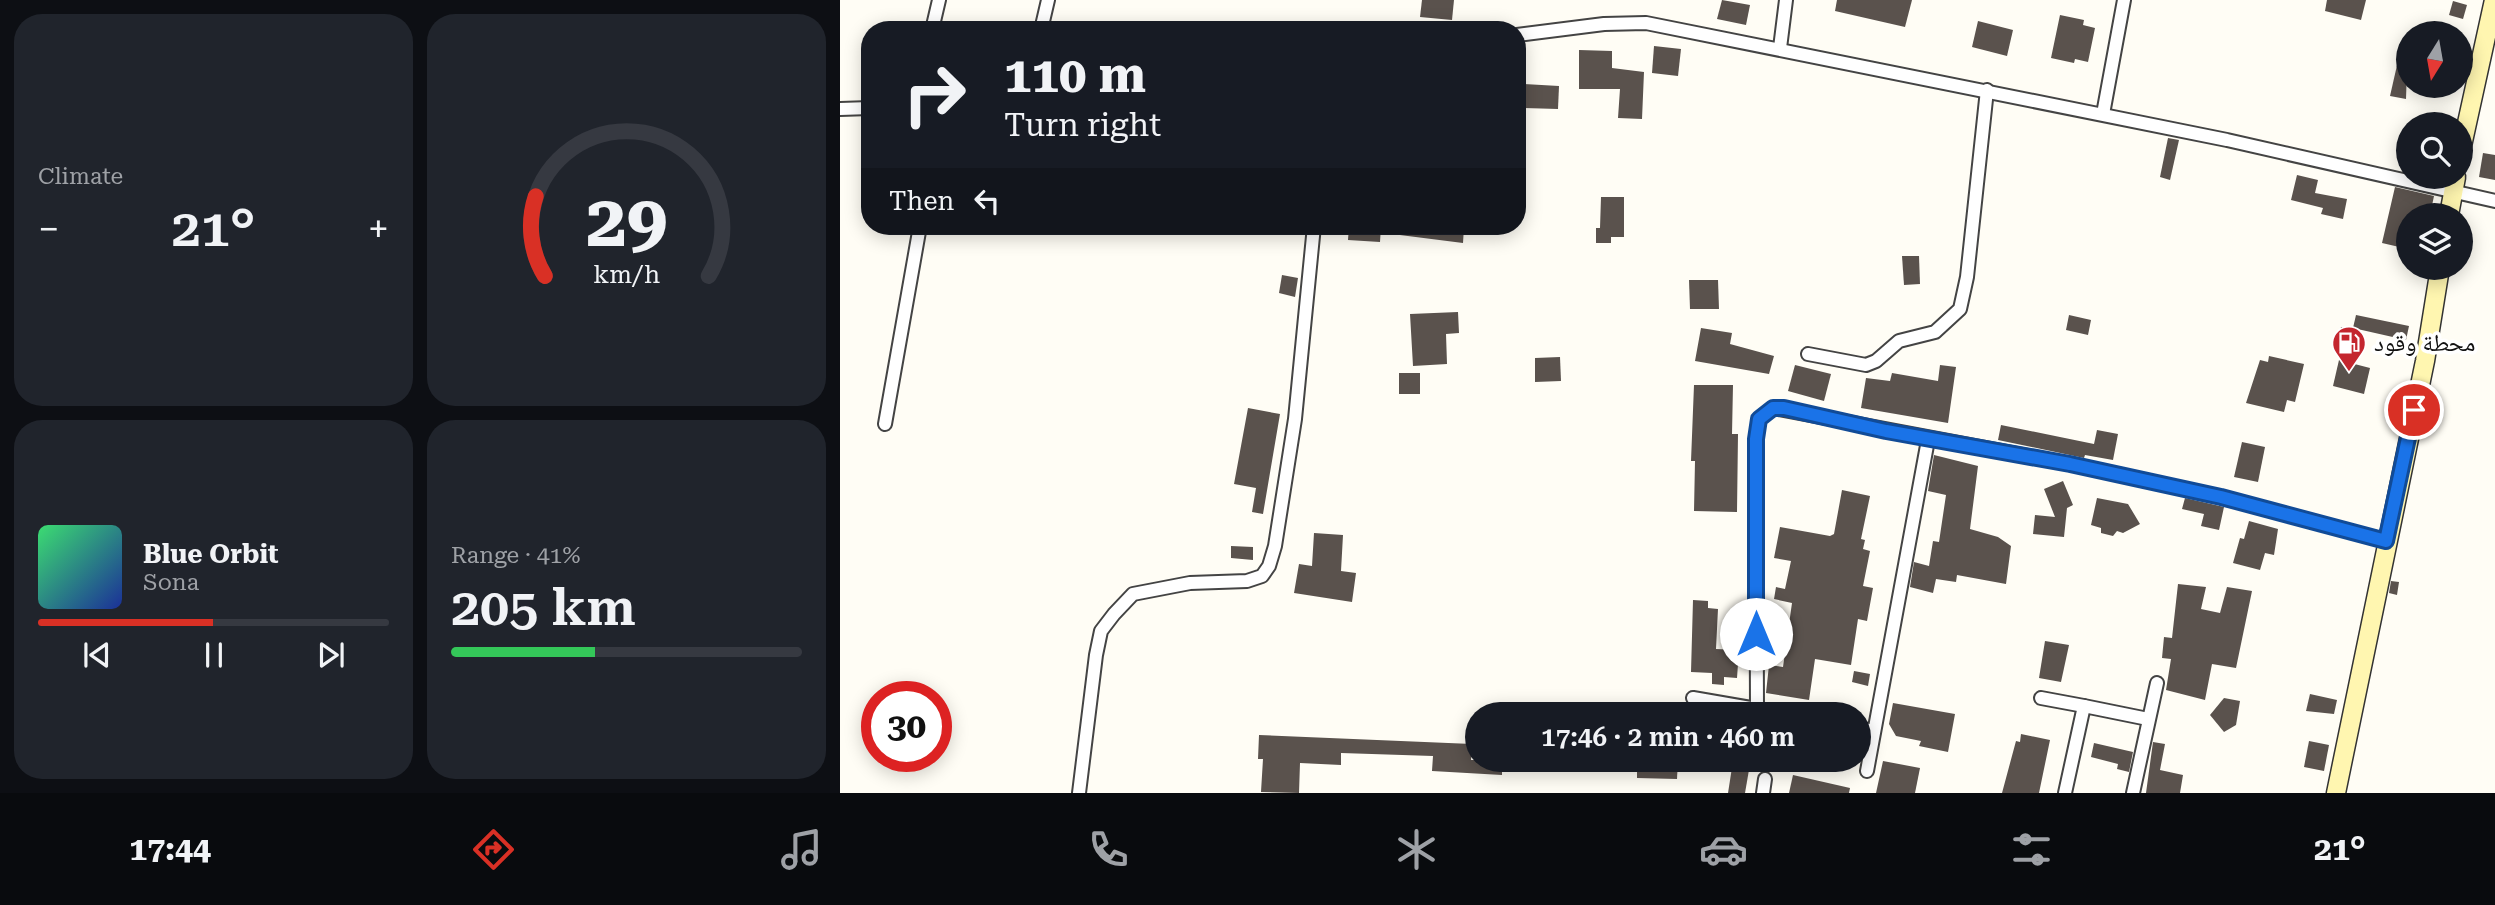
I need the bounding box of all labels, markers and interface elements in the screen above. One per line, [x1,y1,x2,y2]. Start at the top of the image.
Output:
north arrow [2396,21,2473,98]
map controls [2396,21,2473,280]
text: 110 m [1004,47,1146,104]
icon: right [889,49,980,140]
text: Turn right [1004,106,1161,144]
button: search [2396,112,2473,189]
text: Climate [38,163,123,190]
text: 29 [586,179,667,264]
icon: left [968,182,1006,220]
text: Then [889,186,954,216]
text: 21° [172,198,255,259]
button: layers [2396,203,2473,280]
text: − [38,207,59,251]
text: + [368,207,389,251]
text: km/h [593,260,660,289]
fuel station icon: محطة وقود [2330,324,2368,373]
place label: محطة وقود [2374,329,2475,357]
pin [2384,380,2444,440]
icon: arrive [2395,391,2433,429]
text: Blue Orbit [143,539,279,569]
text: Range · 41% [451,542,580,569]
text: Sona [143,569,199,596]
text: 205 km [451,577,636,638]
position arrow [1719,597,1793,671]
icon: previous [78,636,116,674]
icon: pause [195,636,233,674]
icon: next [312,636,350,674]
speed limit sign: 30 [861,681,952,772]
text: 17:46 · 2 min · 460 m [1541,722,1795,752]
icon: directions [469,825,518,874]
icon: music [777,825,826,874]
icon: phone [1084,825,1133,874]
icon: climate [1392,825,1441,874]
icon: car [1699,825,1748,874]
icon: filters [2007,825,2056,874]
text: 17:44 [129,830,211,868]
text: 21° [2314,830,2366,868]

